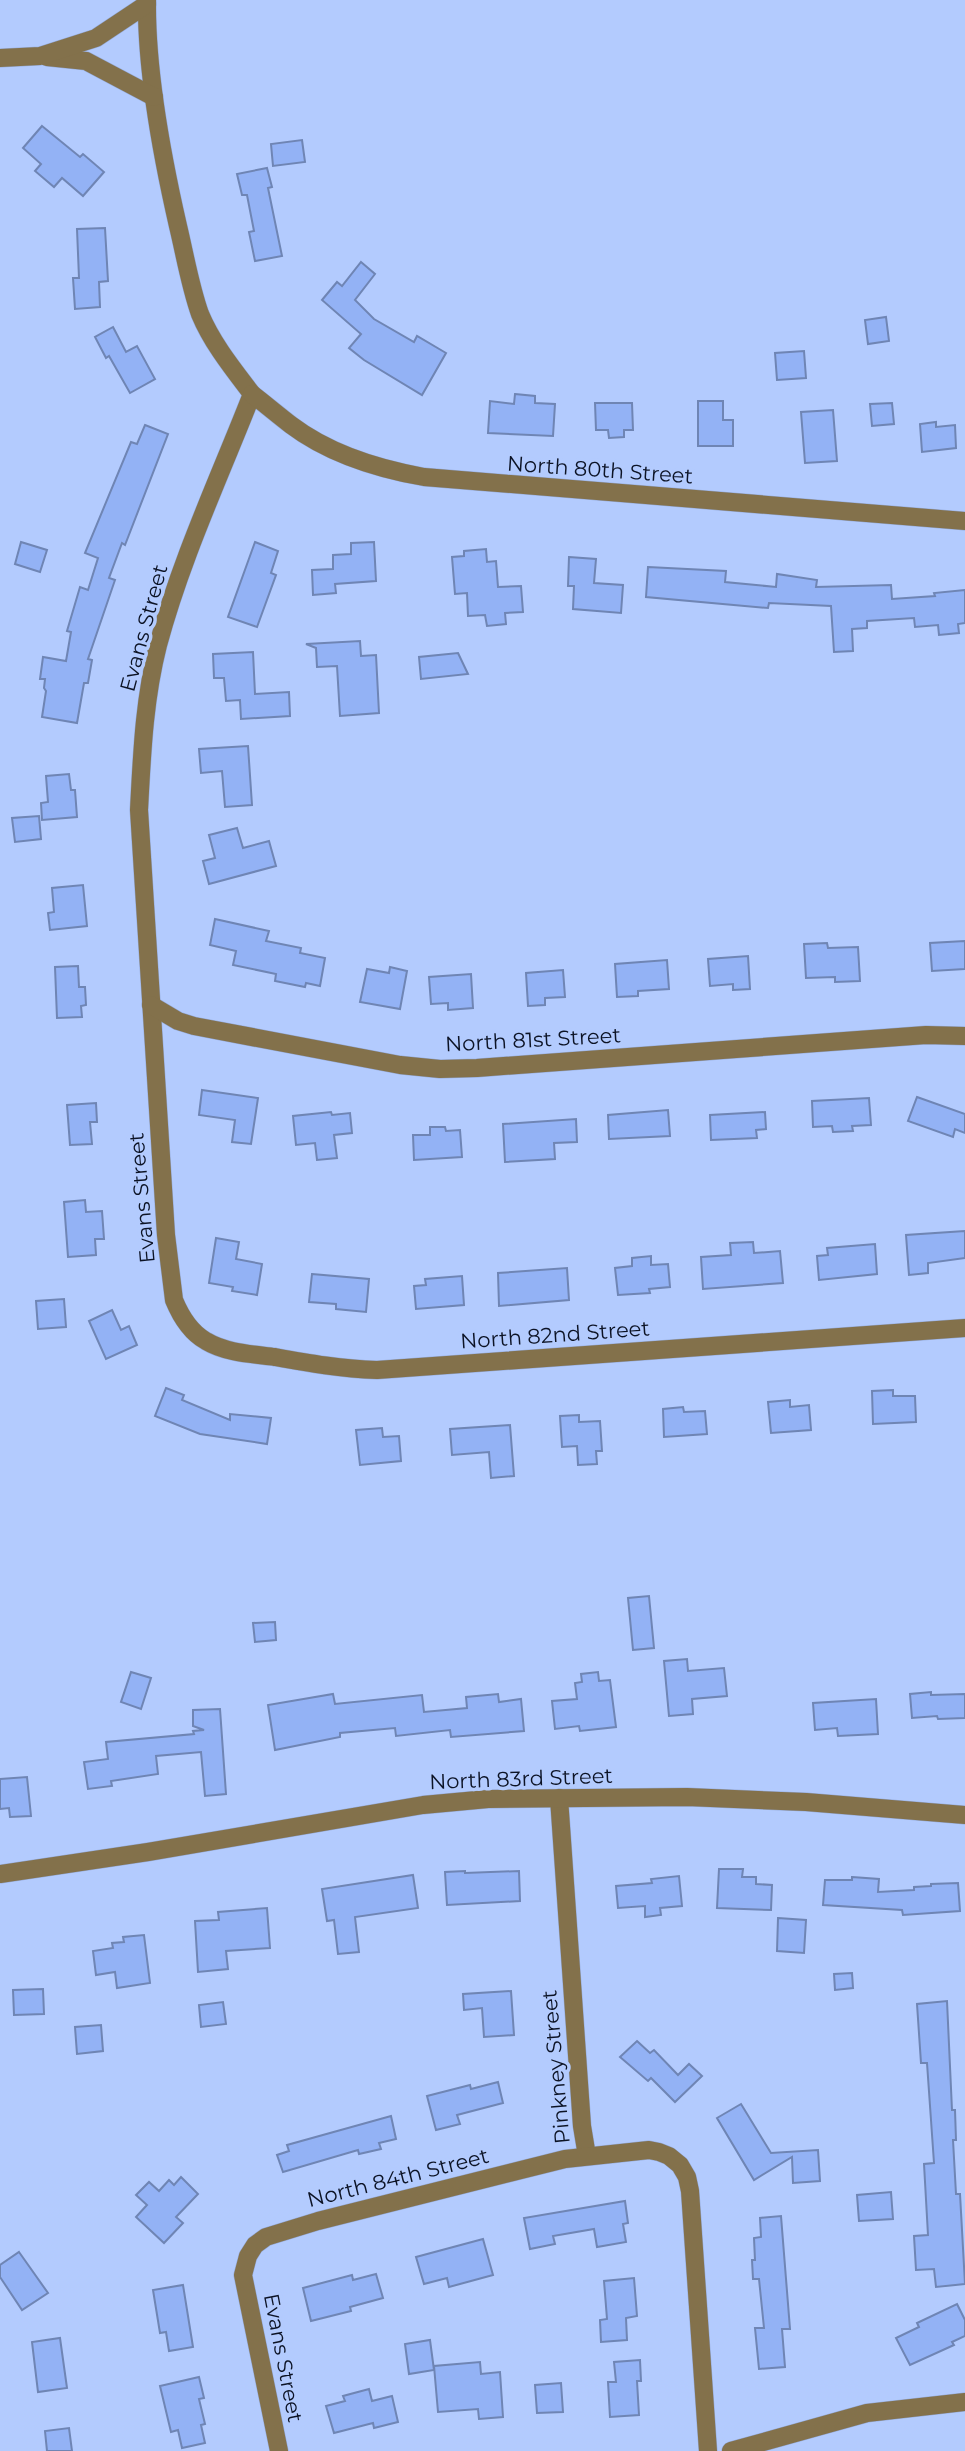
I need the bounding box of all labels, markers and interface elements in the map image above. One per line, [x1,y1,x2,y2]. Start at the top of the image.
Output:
street label: North 80th Street [506,451,694,488]
street label: Evans Street [115,562,172,694]
street label: North 81st Street [444,1022,621,1057]
street label: Evans Street [123,1132,160,1264]
street label: North 82nd Street [459,1315,651,1354]
street label: North 83rd Street [429,1763,613,1794]
street label: Pinkney Street [536,1989,575,2145]
street label: North 84th Street [305,2143,491,2212]
street label: Evans Street [259,2291,308,2424]

